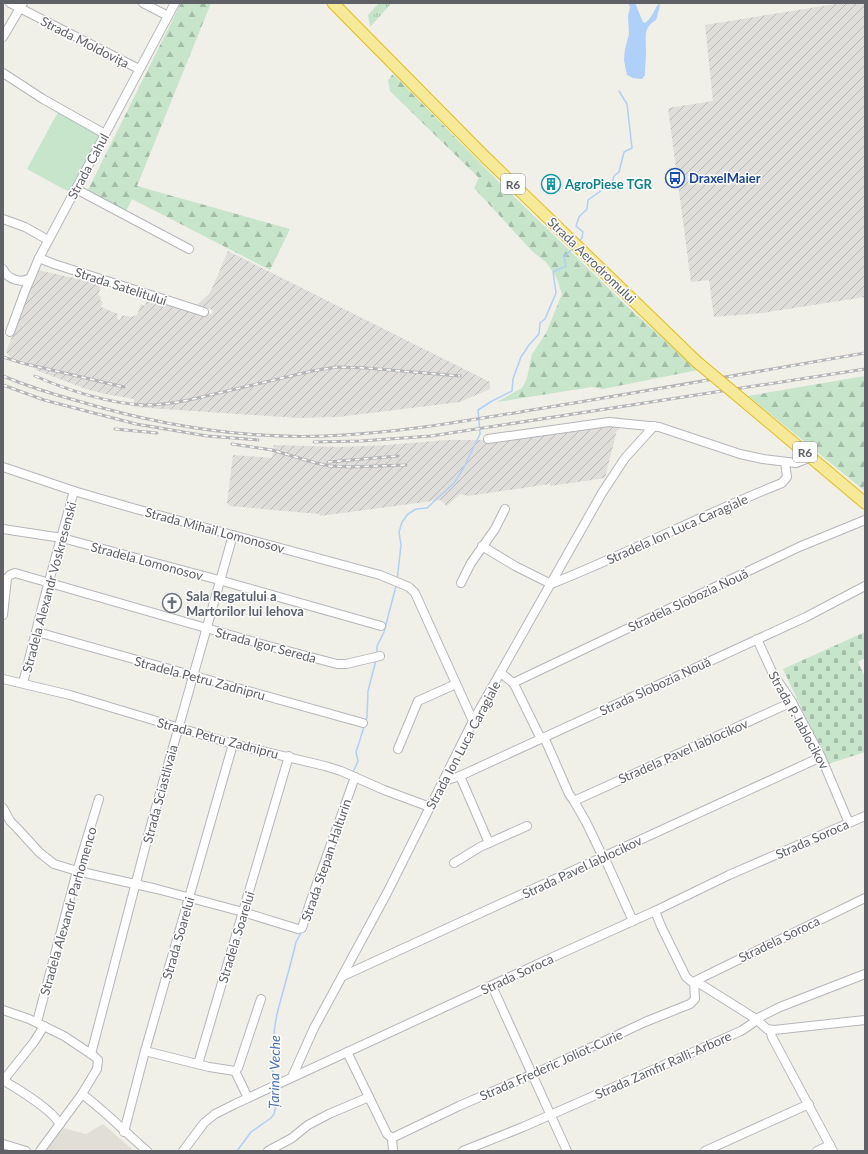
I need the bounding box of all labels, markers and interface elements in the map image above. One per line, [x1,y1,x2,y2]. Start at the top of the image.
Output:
street label: Strada Moldovița [38,13,132,71]
street label: Strada Cahul [64,130,112,202]
bus stop icon: DraxelMaier [664,167,686,189]
place label: DraxelMaier [689,170,761,186]
building icon: AgroPiese TGR [540,173,562,195]
road number: R6 [501,174,525,194]
place label: AgroPiese TGR [564,176,652,192]
street label: Strada Aerodromului [544,214,640,306]
street label: Strada Satelitului [73,264,169,308]
road number: R6 [793,442,817,462]
street label: Stradela Ion Luca Caragiale [604,491,750,567]
street label: Stradela Alexandr Voskresenski [18,500,80,674]
street label: Strada Mihail Lomonosov [144,504,287,556]
street label: Stradela Lomonosov [89,538,205,584]
street label: Stradela Slobozia Nouă [625,565,751,635]
place label: Sala Regatului a Martorilor lui Iehova [186,588,304,619]
church icon: Sala Regatului a Martorilor lui Iehova [161,592,183,614]
street label: Strada Igor Sereda [214,624,318,666]
street label: Stradela Petru Zadnipru [133,653,267,703]
street label: Strada Slobozia Nouă [597,653,713,719]
street label: Strada P. Iablocikov [765,668,833,772]
street label: Strada Ion Luca Caragiale [422,678,504,812]
street label: Strada Petru Zadnipru [156,714,280,762]
street label: Stradela Pavel Iablocikov [616,715,751,787]
street label: Strada Sciastlivaia [139,743,181,845]
street label: Strada Stepan Halturin [298,797,354,923]
street label: Strada Soroca [773,816,851,862]
street label: Stradela Alexandr Parhomenco [36,825,100,997]
street label: Strada Pavel Iablocikov [520,832,645,902]
street label: Stradela Soarelui [214,889,258,985]
street label: Strada Soarelui [159,895,197,981]
street label: Stradela Sorocа [736,912,822,966]
street label: Strada Soroca [478,950,556,998]
street label: Strada Frederic Joliot-Curie [477,1026,625,1104]
street label: Strada Zamfir Ralli-Arbore [592,1028,734,1102]
water label: Țarina Veche [265,1035,283,1109]

